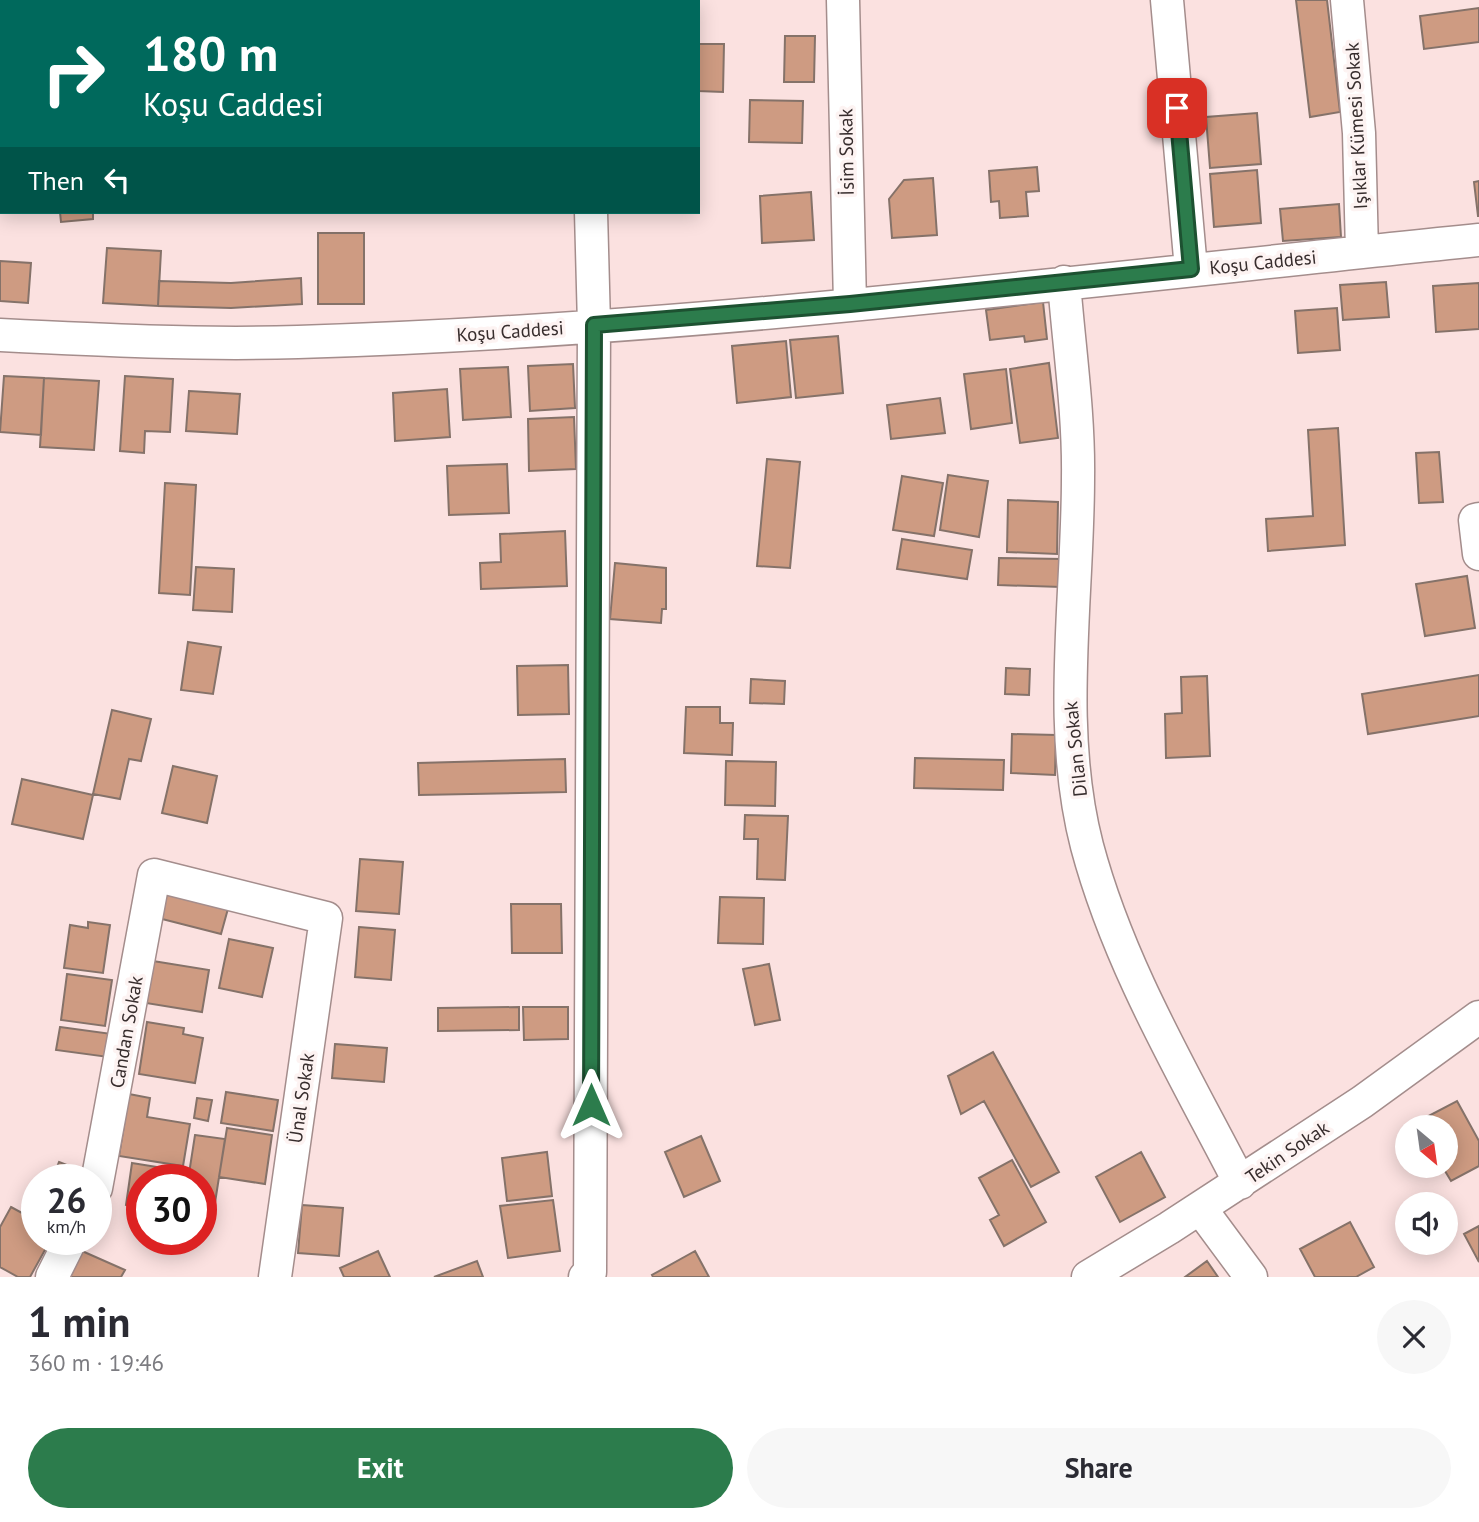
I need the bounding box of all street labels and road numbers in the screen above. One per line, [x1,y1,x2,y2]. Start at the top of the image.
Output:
street label: Işıklar Kümesi Sokak [1340,42,1372,210]
street label: İsim Sokak [833,108,859,196]
street label: Koşu Caddesi [1208,244,1318,280]
street label: Koşu Caddesi [456,315,564,347]
street label: Dilan Sokak [1058,700,1092,798]
street label: Candan Sokak [104,974,148,1090]
street label: Ünal Sokak [283,1051,319,1145]
street label: Tekin Sokak [1241,1115,1333,1189]

